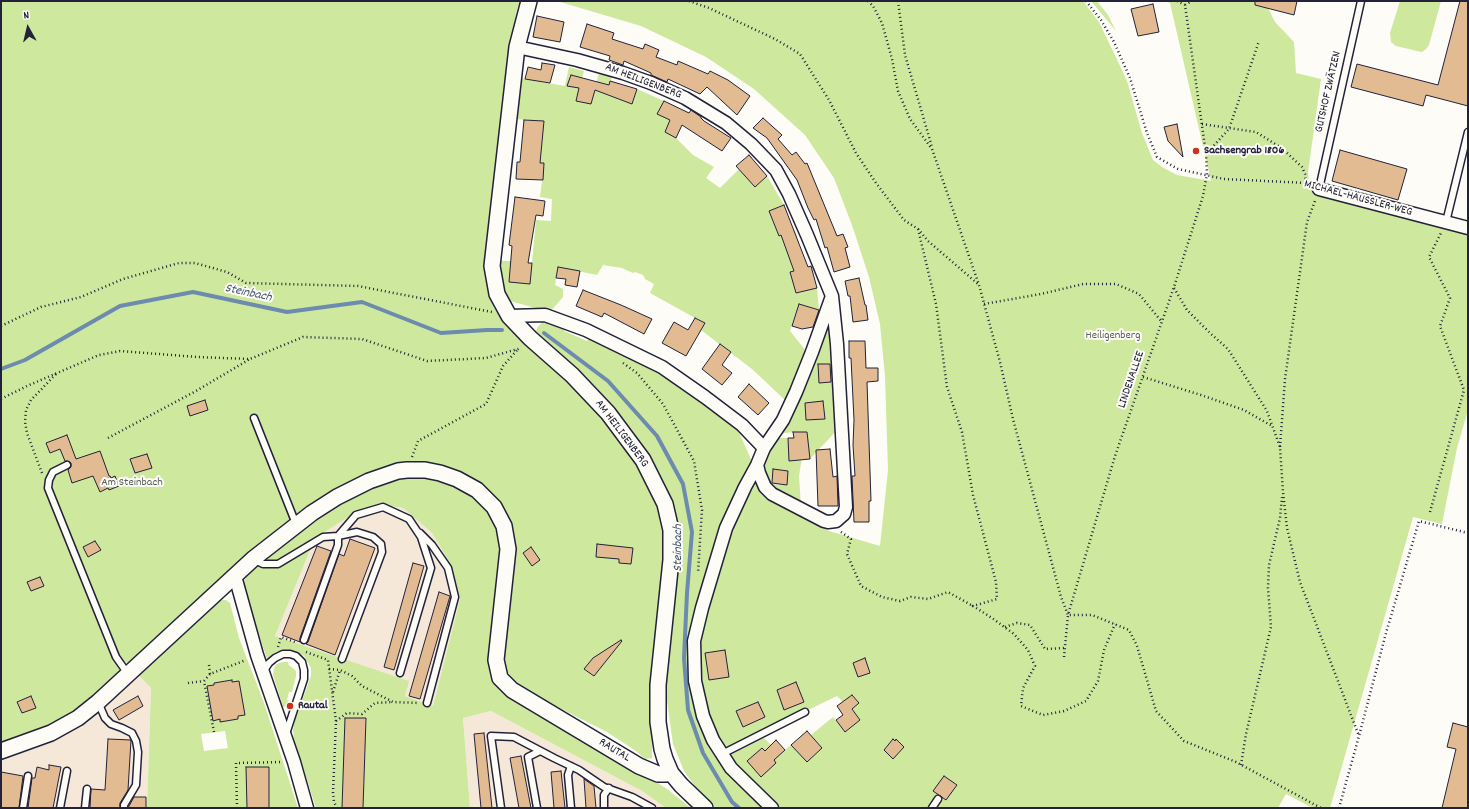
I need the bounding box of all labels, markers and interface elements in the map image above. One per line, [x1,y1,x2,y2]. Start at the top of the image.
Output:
north arrow [8,8,48,48]
text: N [23,8,30,24]
street label: GUTSHOF ZWÄTZEN [1313,50,1345,134]
street label: AM HEILIGENBERG [603,61,683,103]
place label: Sachsengrab 1806 [1204,144,1284,158]
marker: Sachsengrab 1806 [1191,146,1201,156]
street label: MICHAEL-HÄUSSLER-WEG [1302,178,1414,220]
water label: Steinbach [223,281,273,307]
park label: Heiligenberg [1086,329,1140,343]
street label: LINDENALLEE [1116,350,1148,410]
street label: AM HEILIGENBERG [591,397,651,471]
park label: Am Steinbach [101,476,163,490]
water label: Steinbach [671,524,687,572]
place label: Rautal [298,699,328,713]
marker: Rautal [285,701,295,711]
street label: RAUTAL [596,736,632,766]

